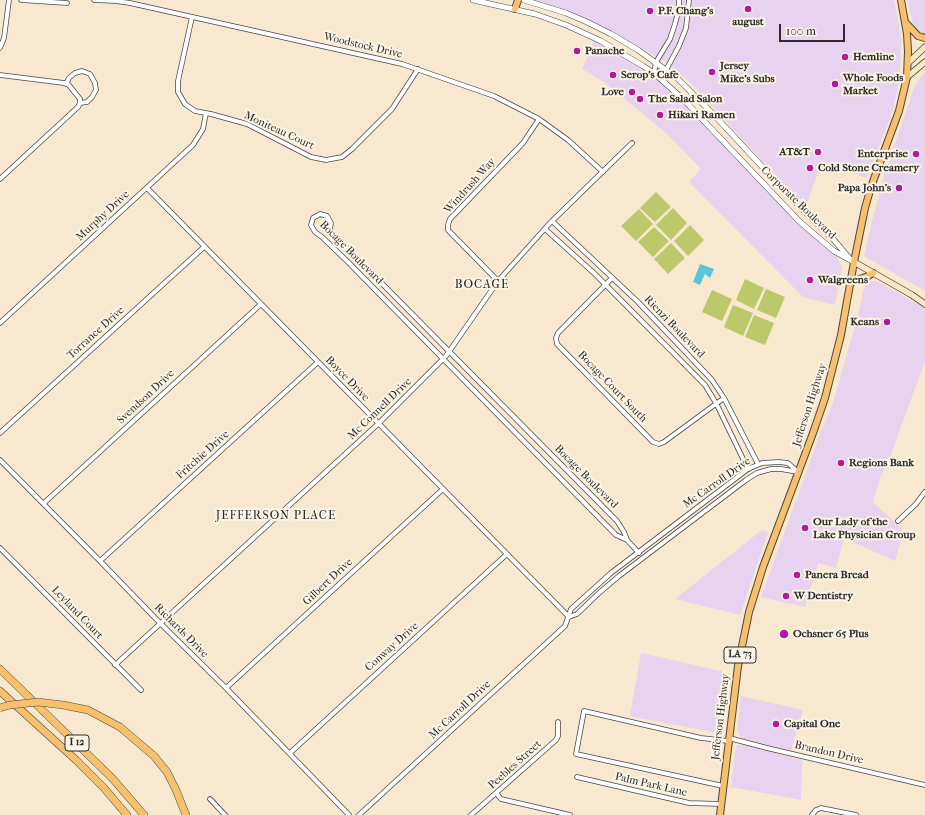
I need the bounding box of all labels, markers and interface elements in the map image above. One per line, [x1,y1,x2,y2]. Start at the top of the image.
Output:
place label: P.F. Chang's [658,4,713,18]
marker: august [743,4,753,14]
marker: P.F. Chang's [645,6,655,16]
place label: august [732,15,764,29]
scale bar [781,16,847,42]
text: 100 m [786,24,816,38]
street label: Woodstock Drive [322,31,404,61]
place label: Panache [585,44,624,58]
marker: Panache [572,46,582,56]
place label: Hemline [853,50,894,64]
marker: Hemline [840,52,850,62]
place label: Jersey Mike's Subs [720,59,775,85]
marker: Jersey Mike's Subs [707,67,717,77]
place label: Serop's Cafe [621,68,678,82]
marker: Serop's Cafe [608,70,618,80]
place label: Whole Foods Market [843,71,903,97]
marker: Whole Foods Market [830,79,840,89]
place label: Love [601,85,624,99]
marker: Love [627,87,637,97]
place label: The Salad Salon [648,92,722,106]
marker: The Salad Salon [635,94,645,104]
place label: Hikari Ramen [668,108,735,122]
street label: Moniteau Court [242,109,316,153]
marker: Hikari Ramen [655,110,665,120]
place label: AT&T [779,145,810,159]
marker: AT&T [813,147,823,157]
place label: Enterprise [857,147,908,161]
marker: Enterprise [911,149,921,159]
street label: Windrush Way [441,155,499,217]
place label: Cold Stone Creamery [818,161,919,175]
marker: Cold Stone Creamery [805,163,815,173]
street label: Corporate Boulevard [758,164,838,242]
place label: Papa John's [838,181,891,195]
marker: Papa John's [894,183,904,193]
street label: Murphy Drive [74,188,132,244]
street label: Bocage Boulevard [316,218,386,288]
place label: Walgreens [818,273,868,287]
marker: Walgreens [805,275,815,285]
district label: BOCAGE [455,278,509,292]
street label: Rienzi Boulevard [641,293,707,361]
street label: Torrance Drive [65,304,127,362]
place label: Keans [850,315,879,329]
marker: Keans [882,317,892,327]
street label: Bocage Court South [575,349,649,425]
street label: Boyce Drive [322,354,372,404]
street label: Jefferson Highway [790,362,830,448]
street label: Svendson Drive [115,367,177,427]
street label: Mc Connell Drive [345,375,415,443]
street label: Fritchie Drive [174,428,232,482]
street label: Bocage Boulevard [551,442,621,512]
street label: Mc Carroll Drive [681,455,753,511]
place label: Regions Bank [849,456,914,470]
marker: Regions Bank [836,458,846,468]
district label: JEFFERSON PLACE [216,509,336,523]
place label: Our Lady of the Lake Physician Group [813,515,916,541]
marker: Our Lady of the Lake Physician Group [800,523,810,533]
street label: Gilbert Drive [300,556,356,608]
place label: Panera Bread [805,568,869,582]
marker: Panera Bread [792,570,802,580]
street label: Leyland Court [49,584,105,642]
place label: W Dentistry [794,589,853,603]
marker: W Dentistry [781,591,791,601]
street label: Richards Drive [151,601,211,661]
street label: Conway Drive [363,620,421,674]
place label: Ochsner 65 Plus [793,627,869,641]
marker: Ochsner 65 Plus [778,628,790,640]
road number: LA 73 [724,647,756,663]
street label: Jefferson Highway [709,673,733,761]
street label: Mc Carroll Drive [426,678,494,742]
place label: Capital One [784,717,840,731]
marker: Capital One [771,719,781,729]
road number: I 12 [65,735,89,751]
street label: Peebles Street [486,738,544,792]
street label: Brandon Drive [793,739,865,767]
street label: Palm Park Lane [614,770,688,800]

